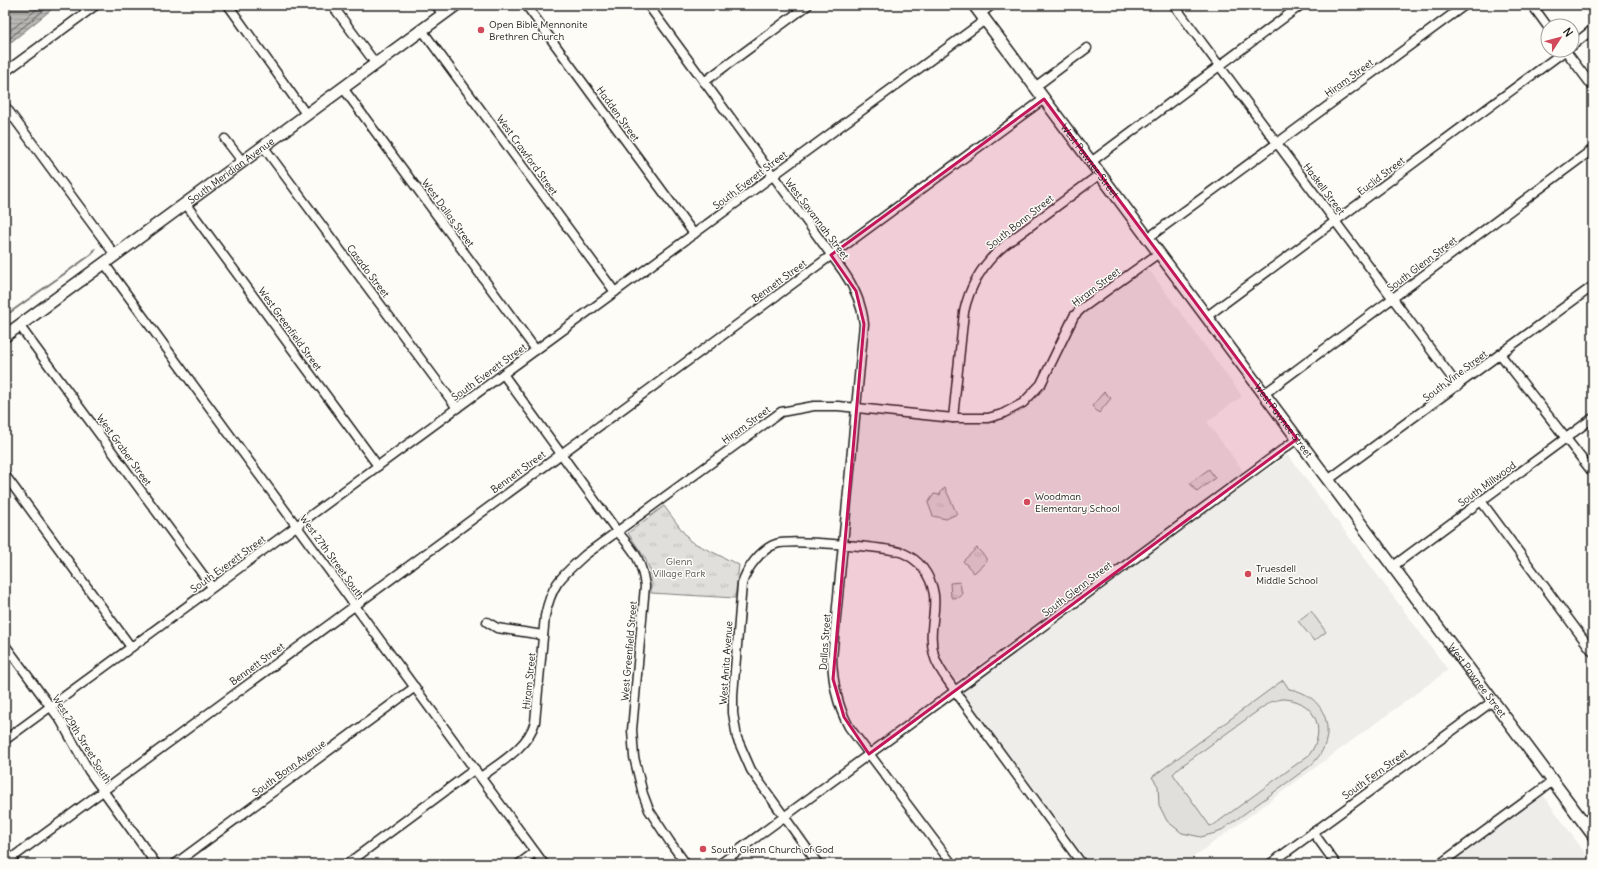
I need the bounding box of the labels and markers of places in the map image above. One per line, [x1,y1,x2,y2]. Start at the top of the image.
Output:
place label: Open Bible Mennonite Brethren Church [489,18,588,43]
marker: Open Bible Mennonite Brethren Church [476,25,486,35]
place label: Woodman Elementary School [1035,490,1120,515]
marker: Woodman Elementary School [1022,497,1032,507]
place label: Truesdell Middle School [1256,562,1318,587]
marker: Truesdell Middle School [1243,569,1253,579]
place label: South Glenn Church of God [711,843,834,856]
marker: South Glenn Church of God [698,844,708,854]

